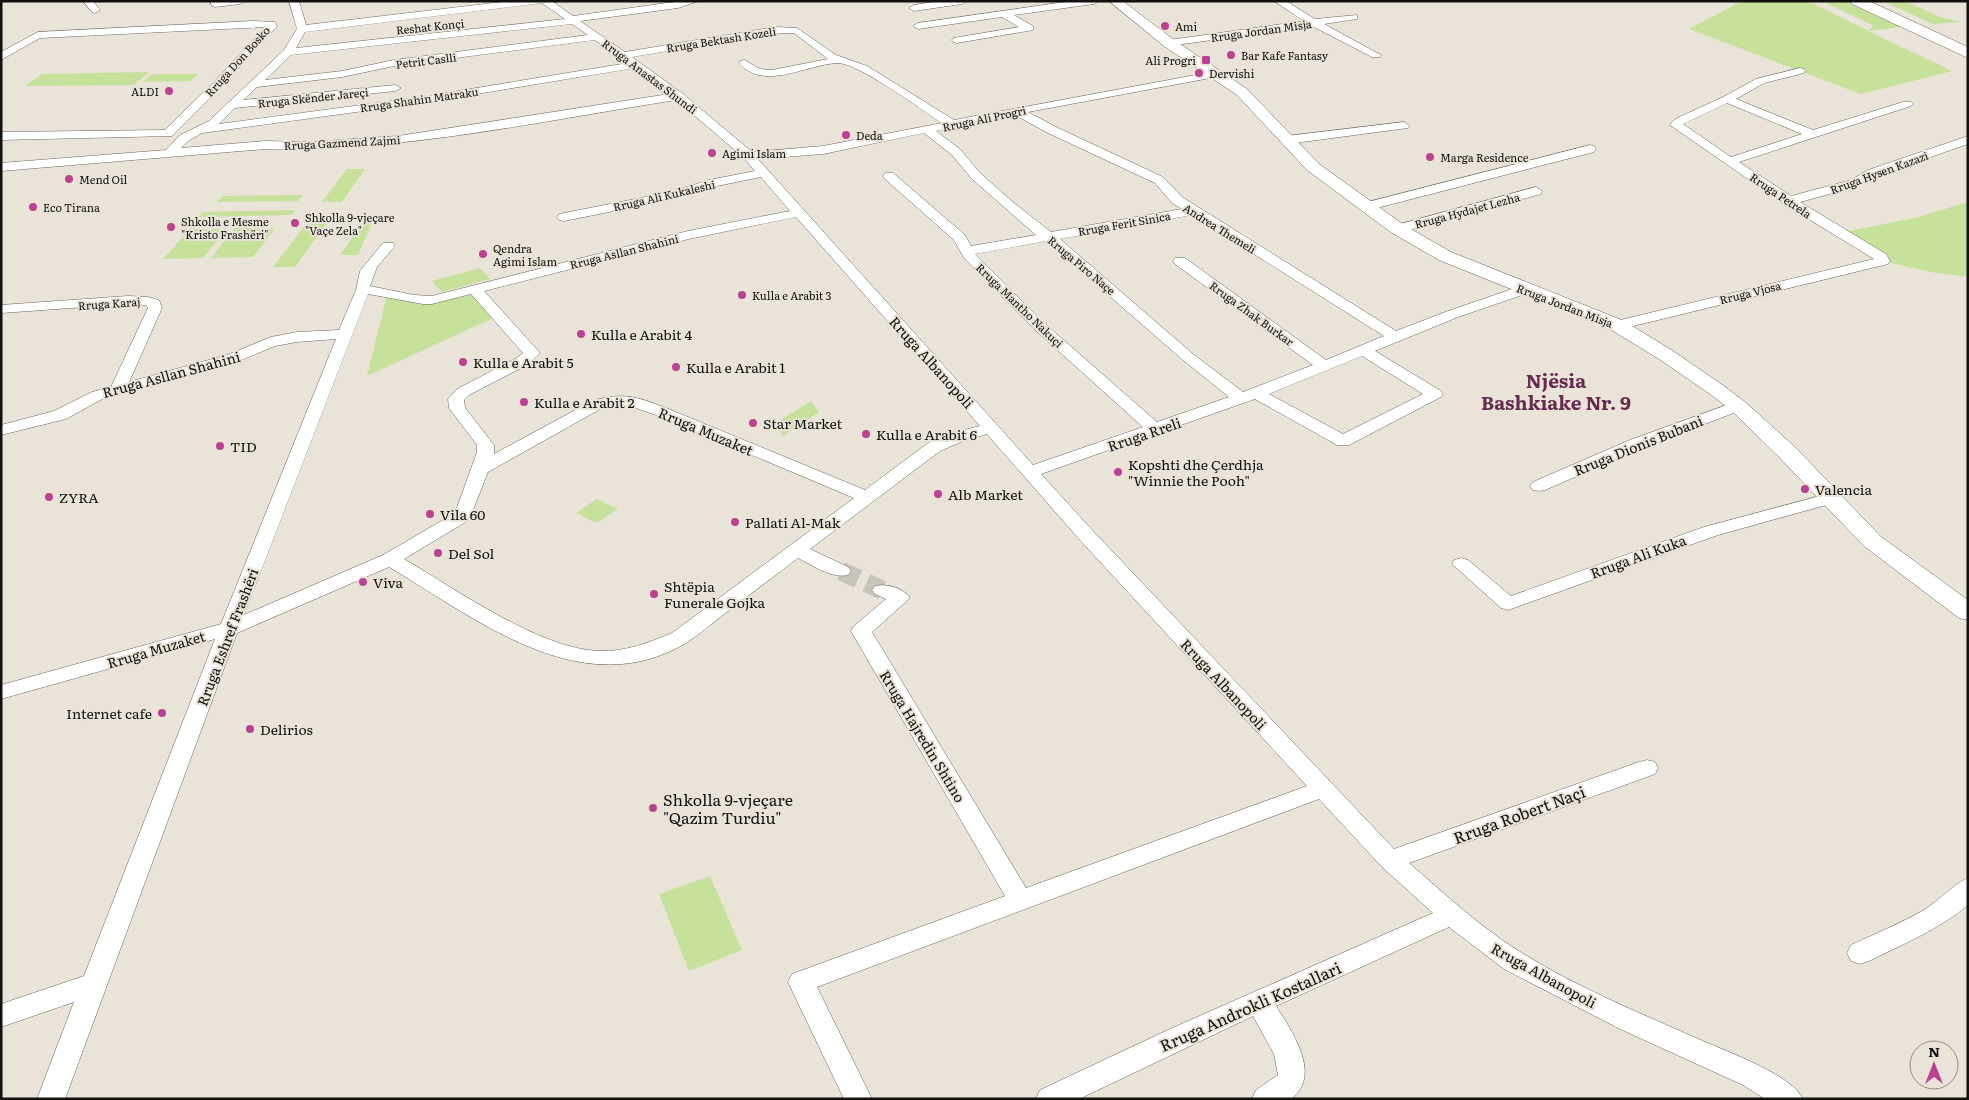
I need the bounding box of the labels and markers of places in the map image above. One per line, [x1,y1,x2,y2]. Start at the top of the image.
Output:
place label: Ami [1175,18,1198,34]
marker: Ami [1159,20,1171,32]
place label: Bar Kafe Fantasy [1241,47,1329,63]
marker: Bar Kafe Fantasy [1225,49,1237,61]
place label: Ali Progri [1145,52,1196,68]
marker: Ali Progri [1200,54,1212,66]
place label: Dervishi [1209,65,1255,81]
marker: Dervishi [1193,67,1205,79]
place label: ALDI [131,83,159,99]
marker: ALDI [163,85,175,97]
place label: Deda [856,127,883,143]
marker: Deda [840,129,852,141]
place label: Agimi Islam [722,145,786,161]
marker: Agimi Islam [706,147,718,159]
place label: Marga Residence [1440,149,1529,165]
marker: Marga Residence [1424,151,1436,163]
place label: Mend Oil [79,171,128,187]
marker: Mend Oil [63,173,75,185]
place label: Eco Tirana [43,199,100,215]
marker: Eco Tirana [27,201,39,213]
place label: Shkolla 9-vjeçare "Vaçe Zela" [305,209,395,238]
place label: Shkolla e Mesme "Kristo Frashëri" [181,213,269,242]
marker: Shkolla 9-vjeçare "Vaçe Zela" [289,217,301,229]
marker: Shkolla e Mesme "Kristo Frashëri" [165,221,177,233]
place label: Qendra Agimi Islam [493,240,557,269]
marker: Qendra Agimi Islam [477,248,489,260]
place label: Kulla e Arabit 3 [752,287,832,303]
marker: Kulla e Arabit 3 [736,289,748,301]
place label: Kulla e Arabit 4 [591,324,693,344]
marker: Kulla e Arabit 4 [575,328,587,340]
place label: Kulla e Arabit 5 [473,352,574,372]
marker: Kulla e Arabit 5 [457,356,469,368]
place label: Kulla e Arabit 1 [686,357,786,377]
marker: Kulla e Arabit 1 [670,361,682,373]
place label: Kulla e Arabit 2 [534,392,635,412]
marker: Kulla e Arabit 2 [518,396,530,408]
place label: Star Market [763,413,843,433]
marker: Star Market [747,417,759,429]
place label: Kulla e Arabit 6 [876,424,978,444]
marker: Kulla e Arabit 6 [860,428,872,440]
place label: TID [230,436,257,456]
marker: TID [214,440,226,452]
place label: Kopshti dhe Çerdhja "Winnie the Pooh" [1128,454,1264,490]
marker: Kopshti dhe Çerdhja "Winnie the Pooh" [1112,466,1124,478]
place label: Valencia [1815,479,1872,499]
marker: Valencia [1799,483,1811,495]
place label: Alb Market [948,484,1023,504]
place label: ZYRA [59,487,99,507]
marker: Alb Market [932,488,944,500]
marker: ZYRA [43,491,55,503]
place label: Vila 60 [440,504,485,524]
marker: Vila 60 [424,508,436,520]
place label: Pallati Al-Mak [745,512,841,532]
marker: Pallati Al-Mak [729,516,741,528]
place label: Del Sol [448,543,495,563]
marker: Del Sol [432,547,444,559]
place label: Viva [373,572,403,592]
marker: Viva [357,576,369,588]
place label: Shtëpia Funerale Gojka [664,576,766,612]
marker: Shtëpia Funerale Gojka [648,588,660,600]
place label: Internet cafe [66,703,152,723]
marker: Internet cafe [156,707,168,719]
place label: Delirios [260,719,313,739]
marker: Delirios [244,723,256,735]
place label: Shkolla 9-vjeçare "Qazim Turdiu" [663,787,793,829]
marker: Shkolla 9-vjeçare "Qazim Turdiu" [647,802,659,814]

